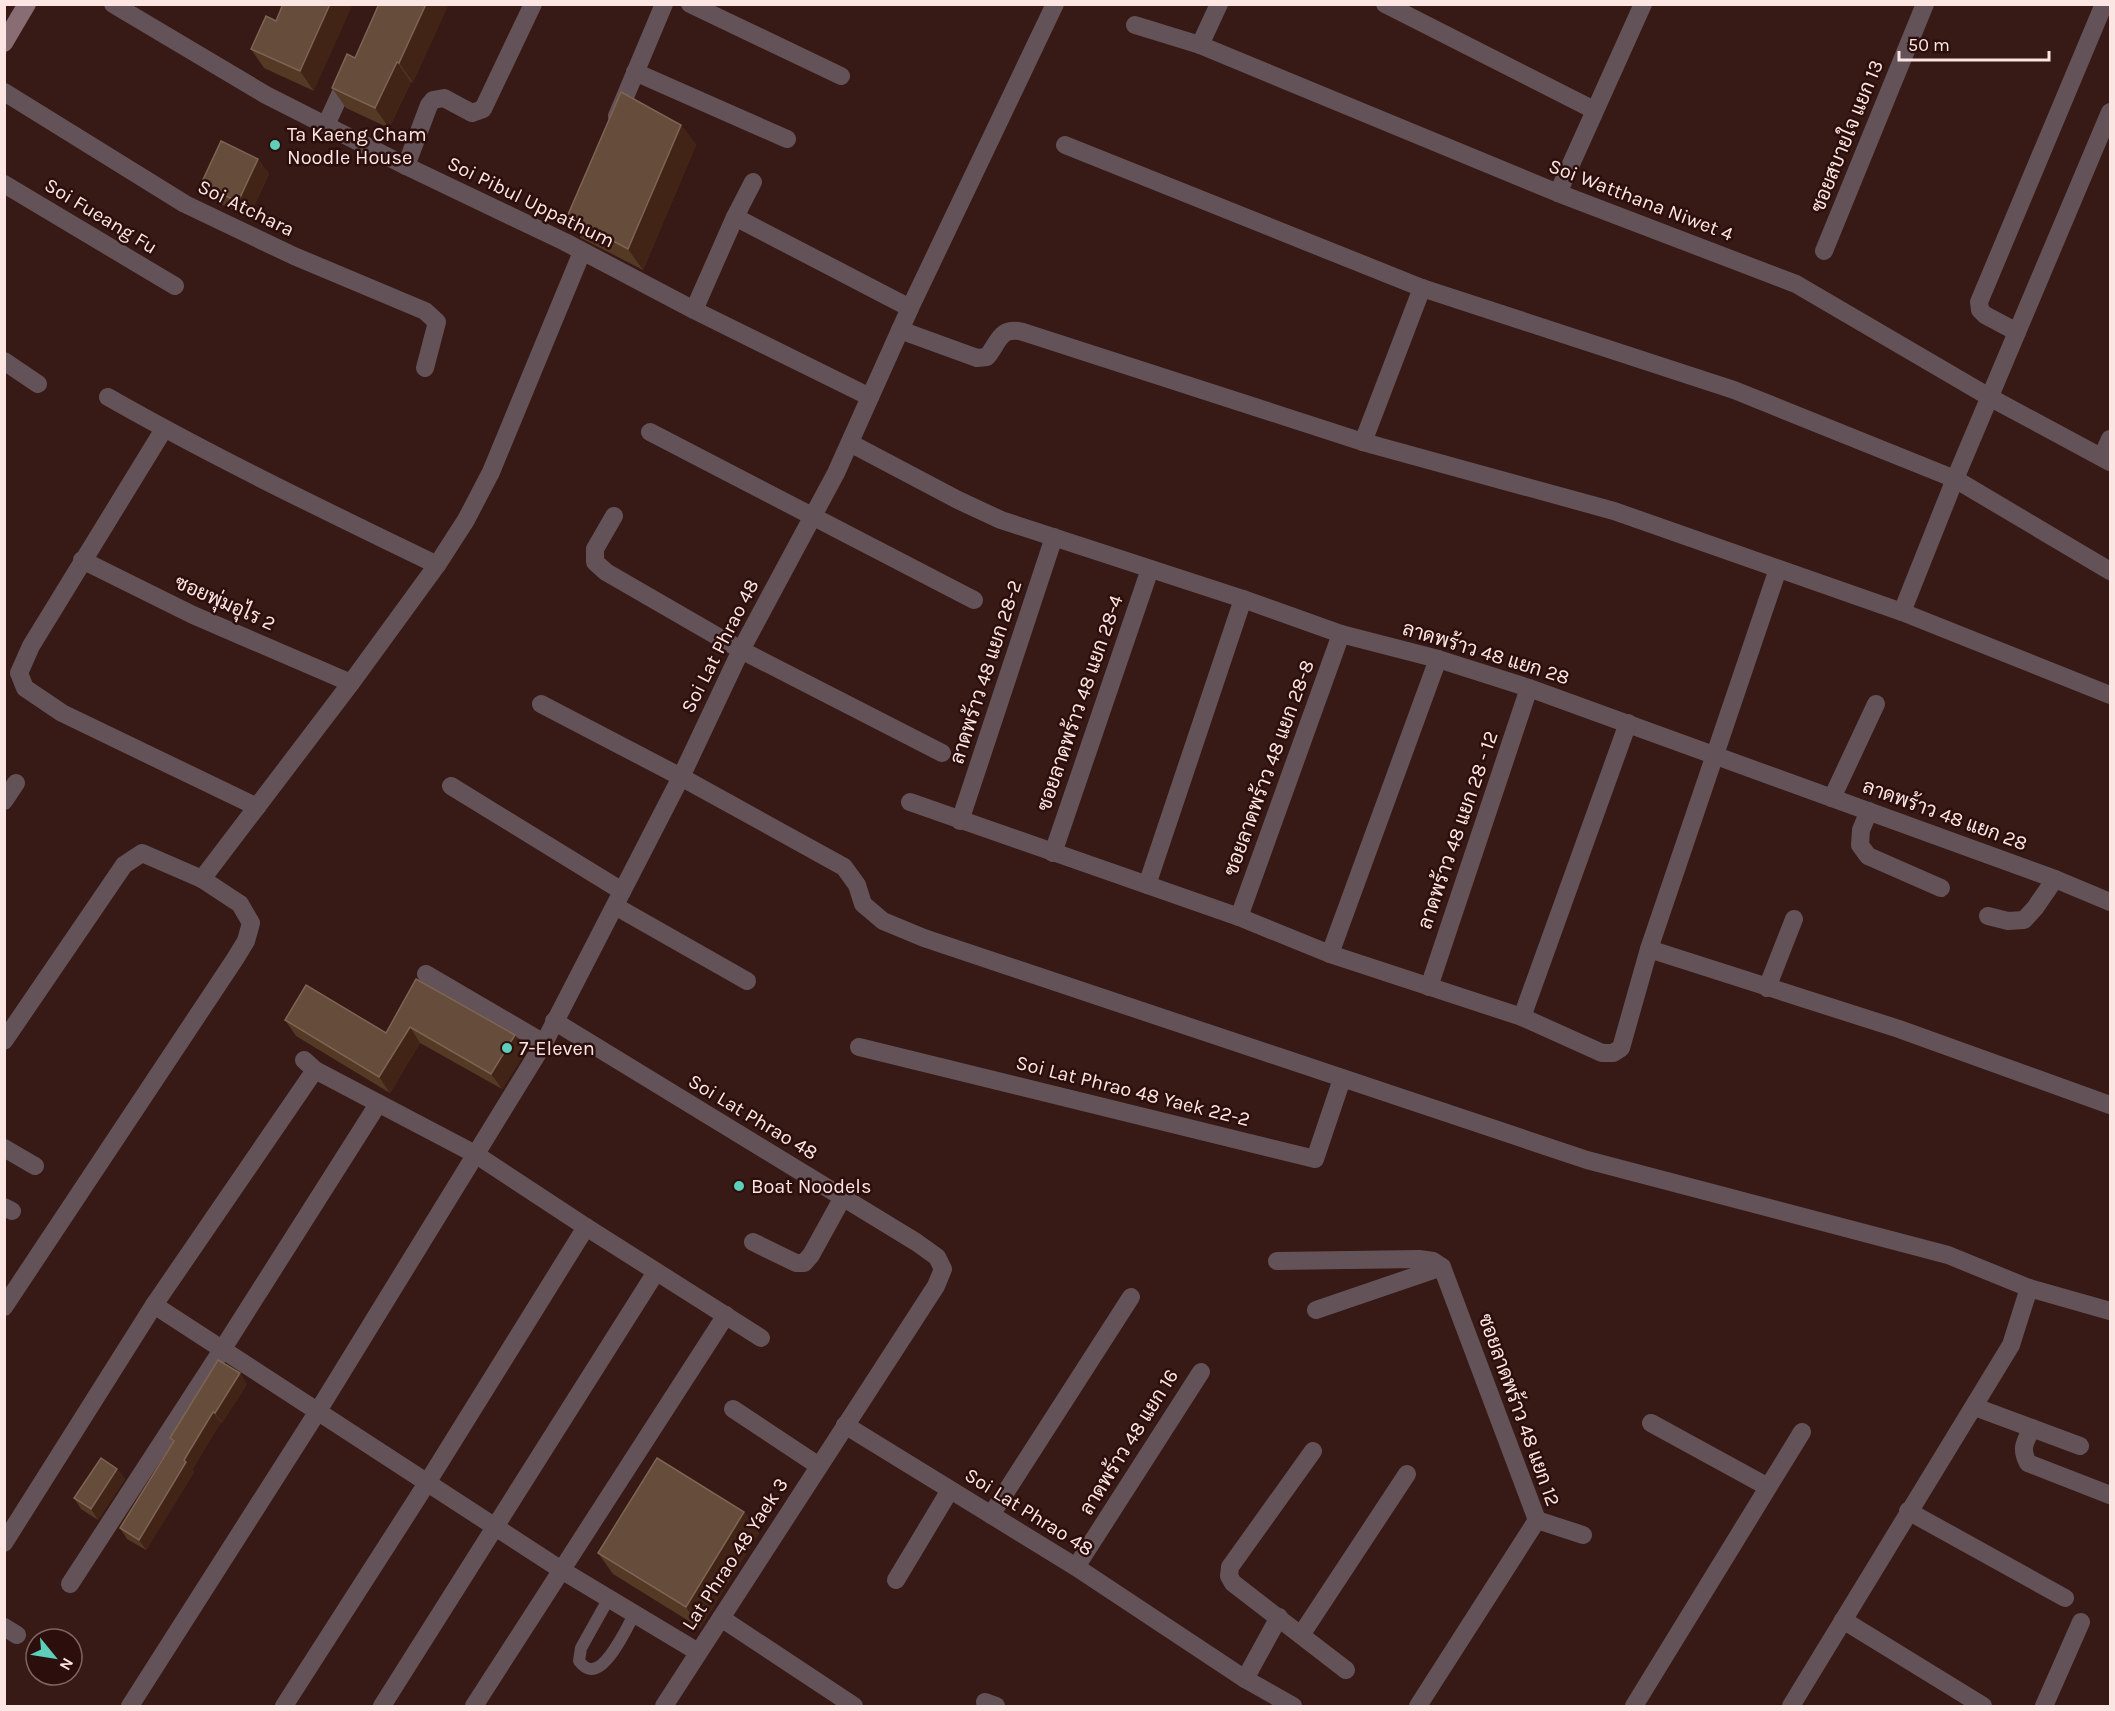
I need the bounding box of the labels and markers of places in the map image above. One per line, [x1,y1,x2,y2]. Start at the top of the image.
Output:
place label: Ta Kaeng Cham Noodle House [287,123,427,169]
marker: Ta Kaeng Cham Noodle House [268,138,282,152]
place label: 7-Eleven [519,1037,595,1060]
marker: 7-Eleven [500,1041,514,1055]
place label: Boat Noodels [751,1175,871,1198]
marker: Boat Noodels [732,1179,746,1193]

